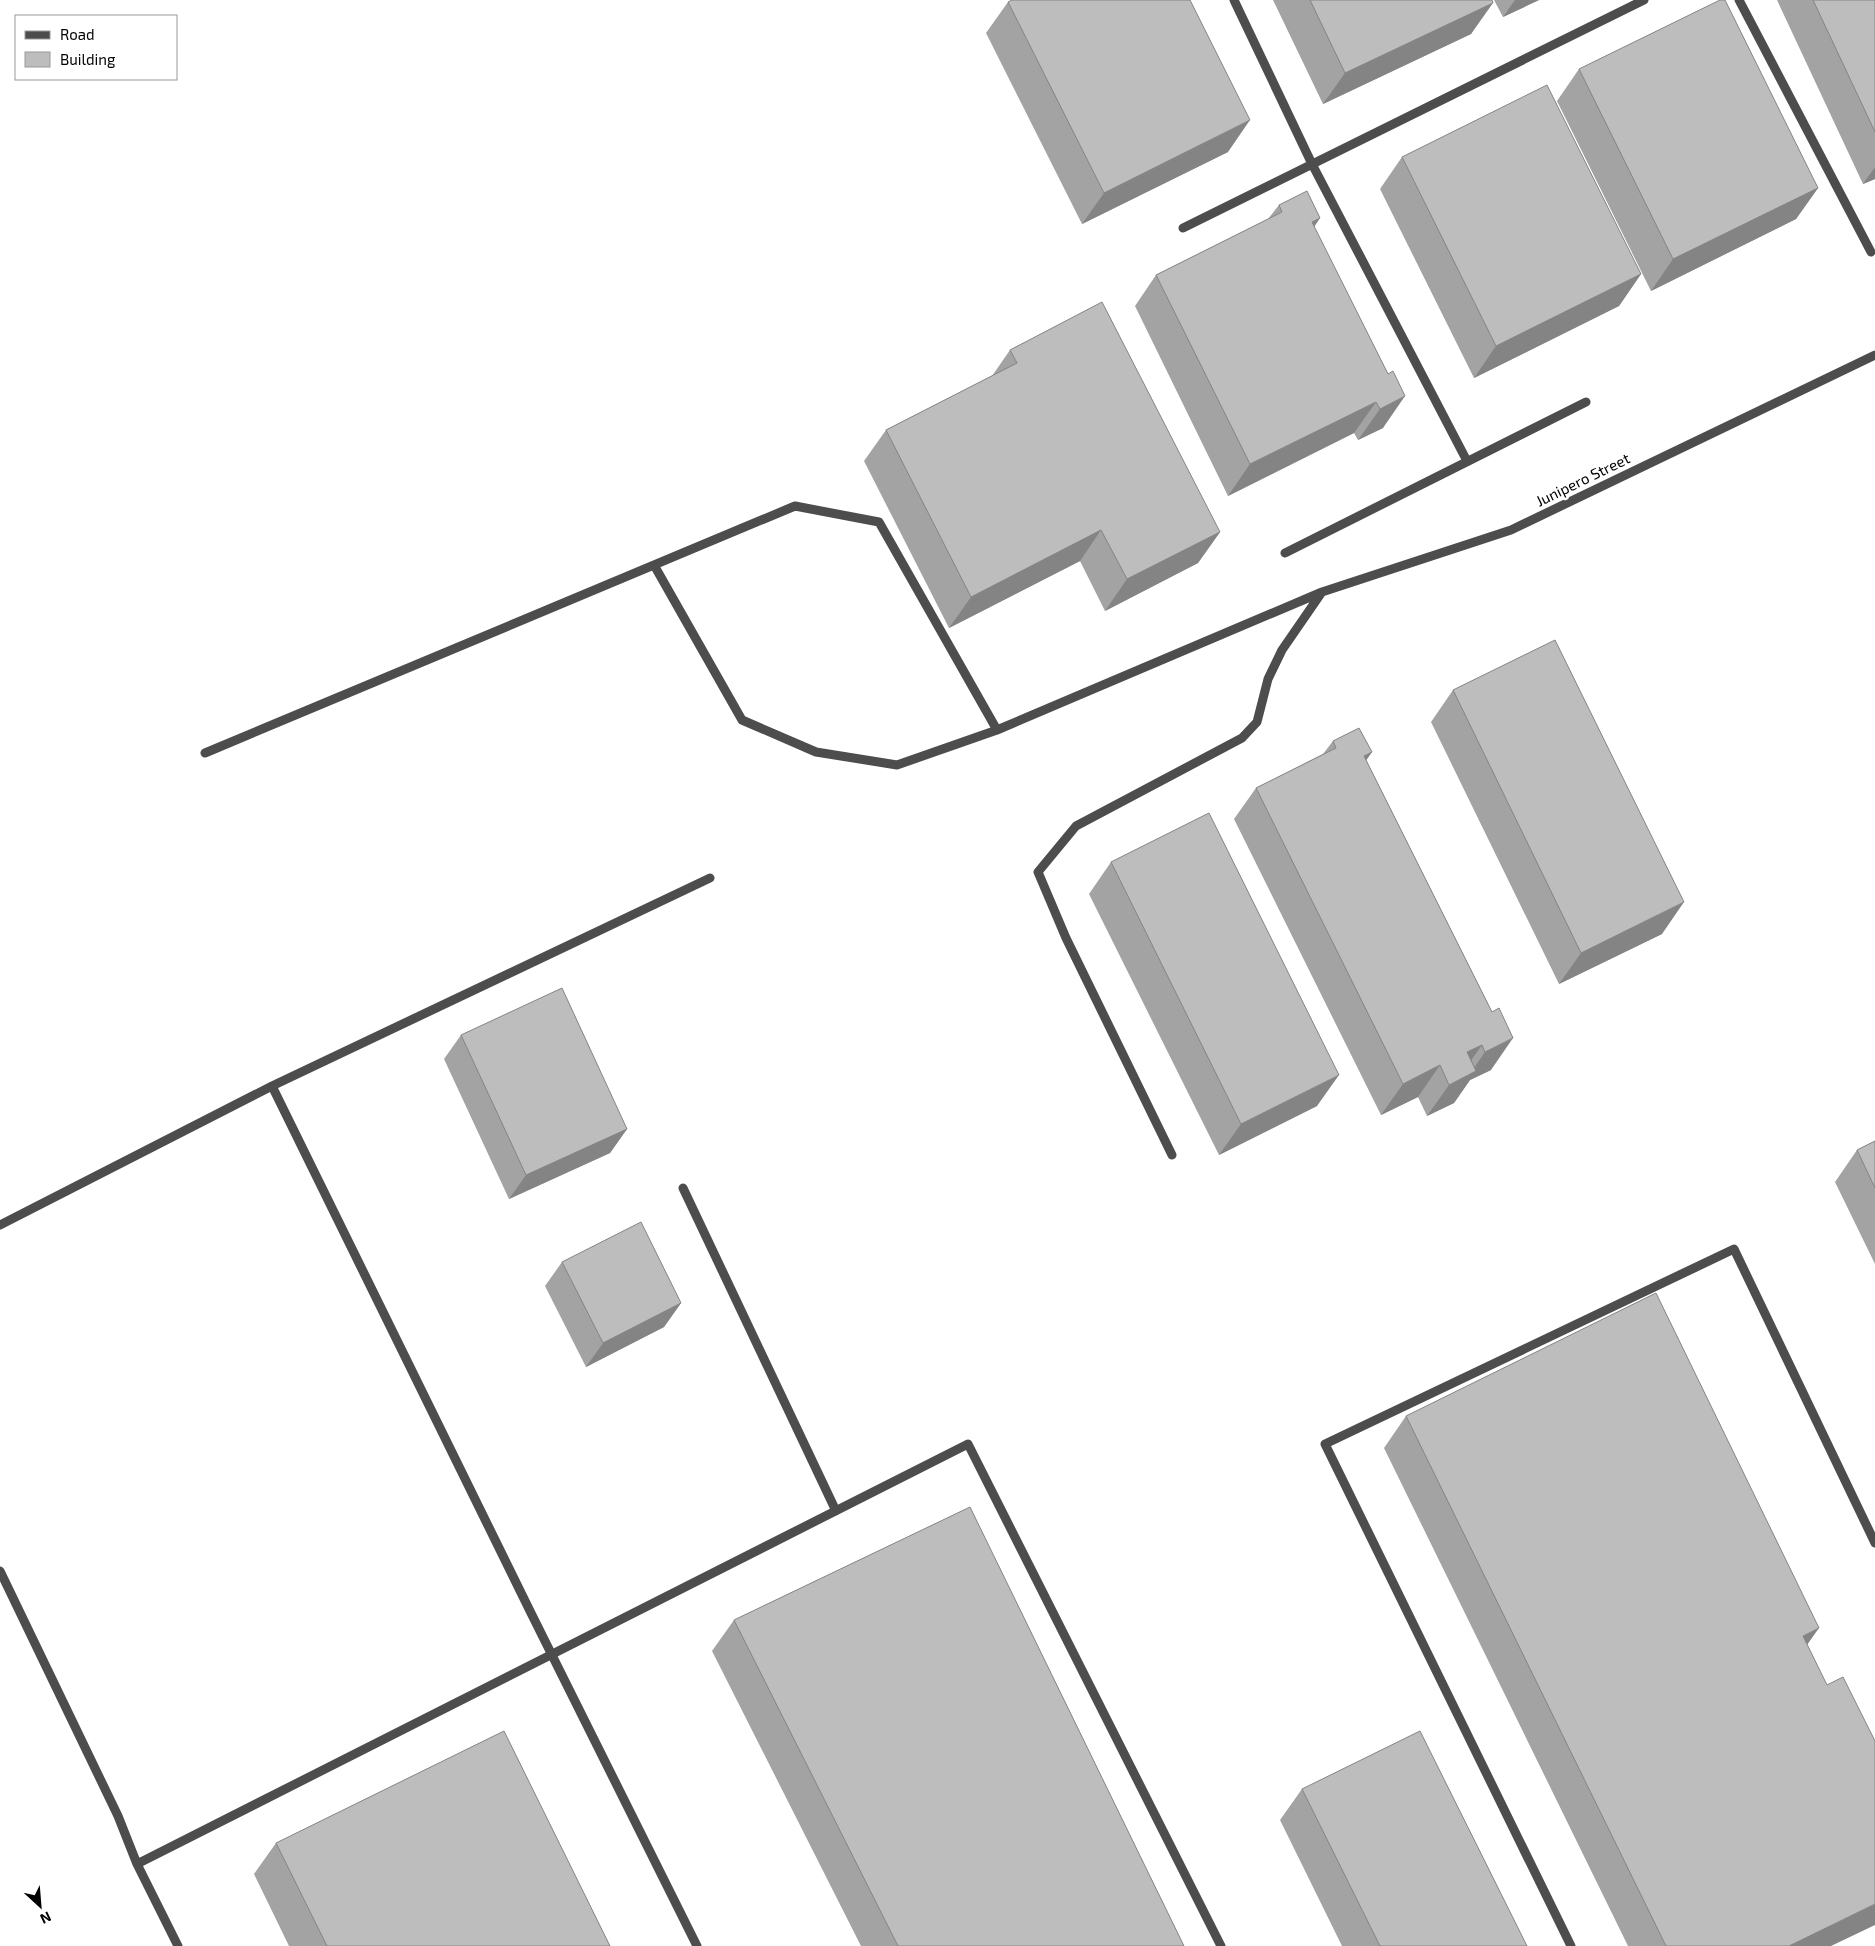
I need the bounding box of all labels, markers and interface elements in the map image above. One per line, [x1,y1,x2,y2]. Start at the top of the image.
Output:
legend [15,15,178,80]
text: Road [60,25,95,43]
text: Building [60,50,116,68]
street label: Junipero Street [1533,448,1633,510]
north arrow [15,1881,65,1931]
text: N [38,1908,54,1928]

